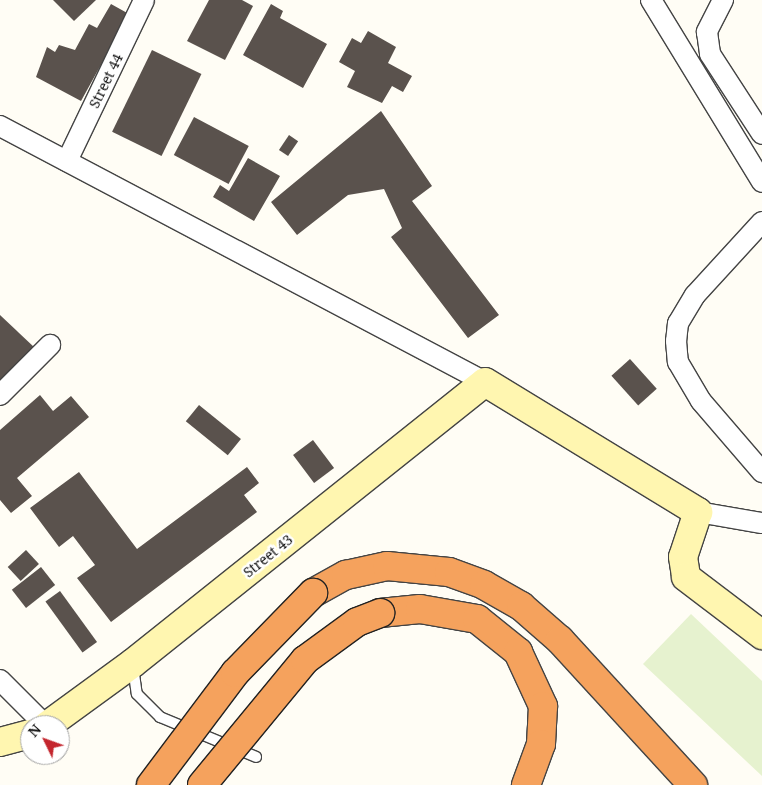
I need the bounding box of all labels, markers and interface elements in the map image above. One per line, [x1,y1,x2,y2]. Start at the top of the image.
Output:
street label: Street 44 [86,51,126,111]
street label: Street 43 [240,531,296,581]
north arrow [20,715,70,765]
text: N [23,720,45,741]

